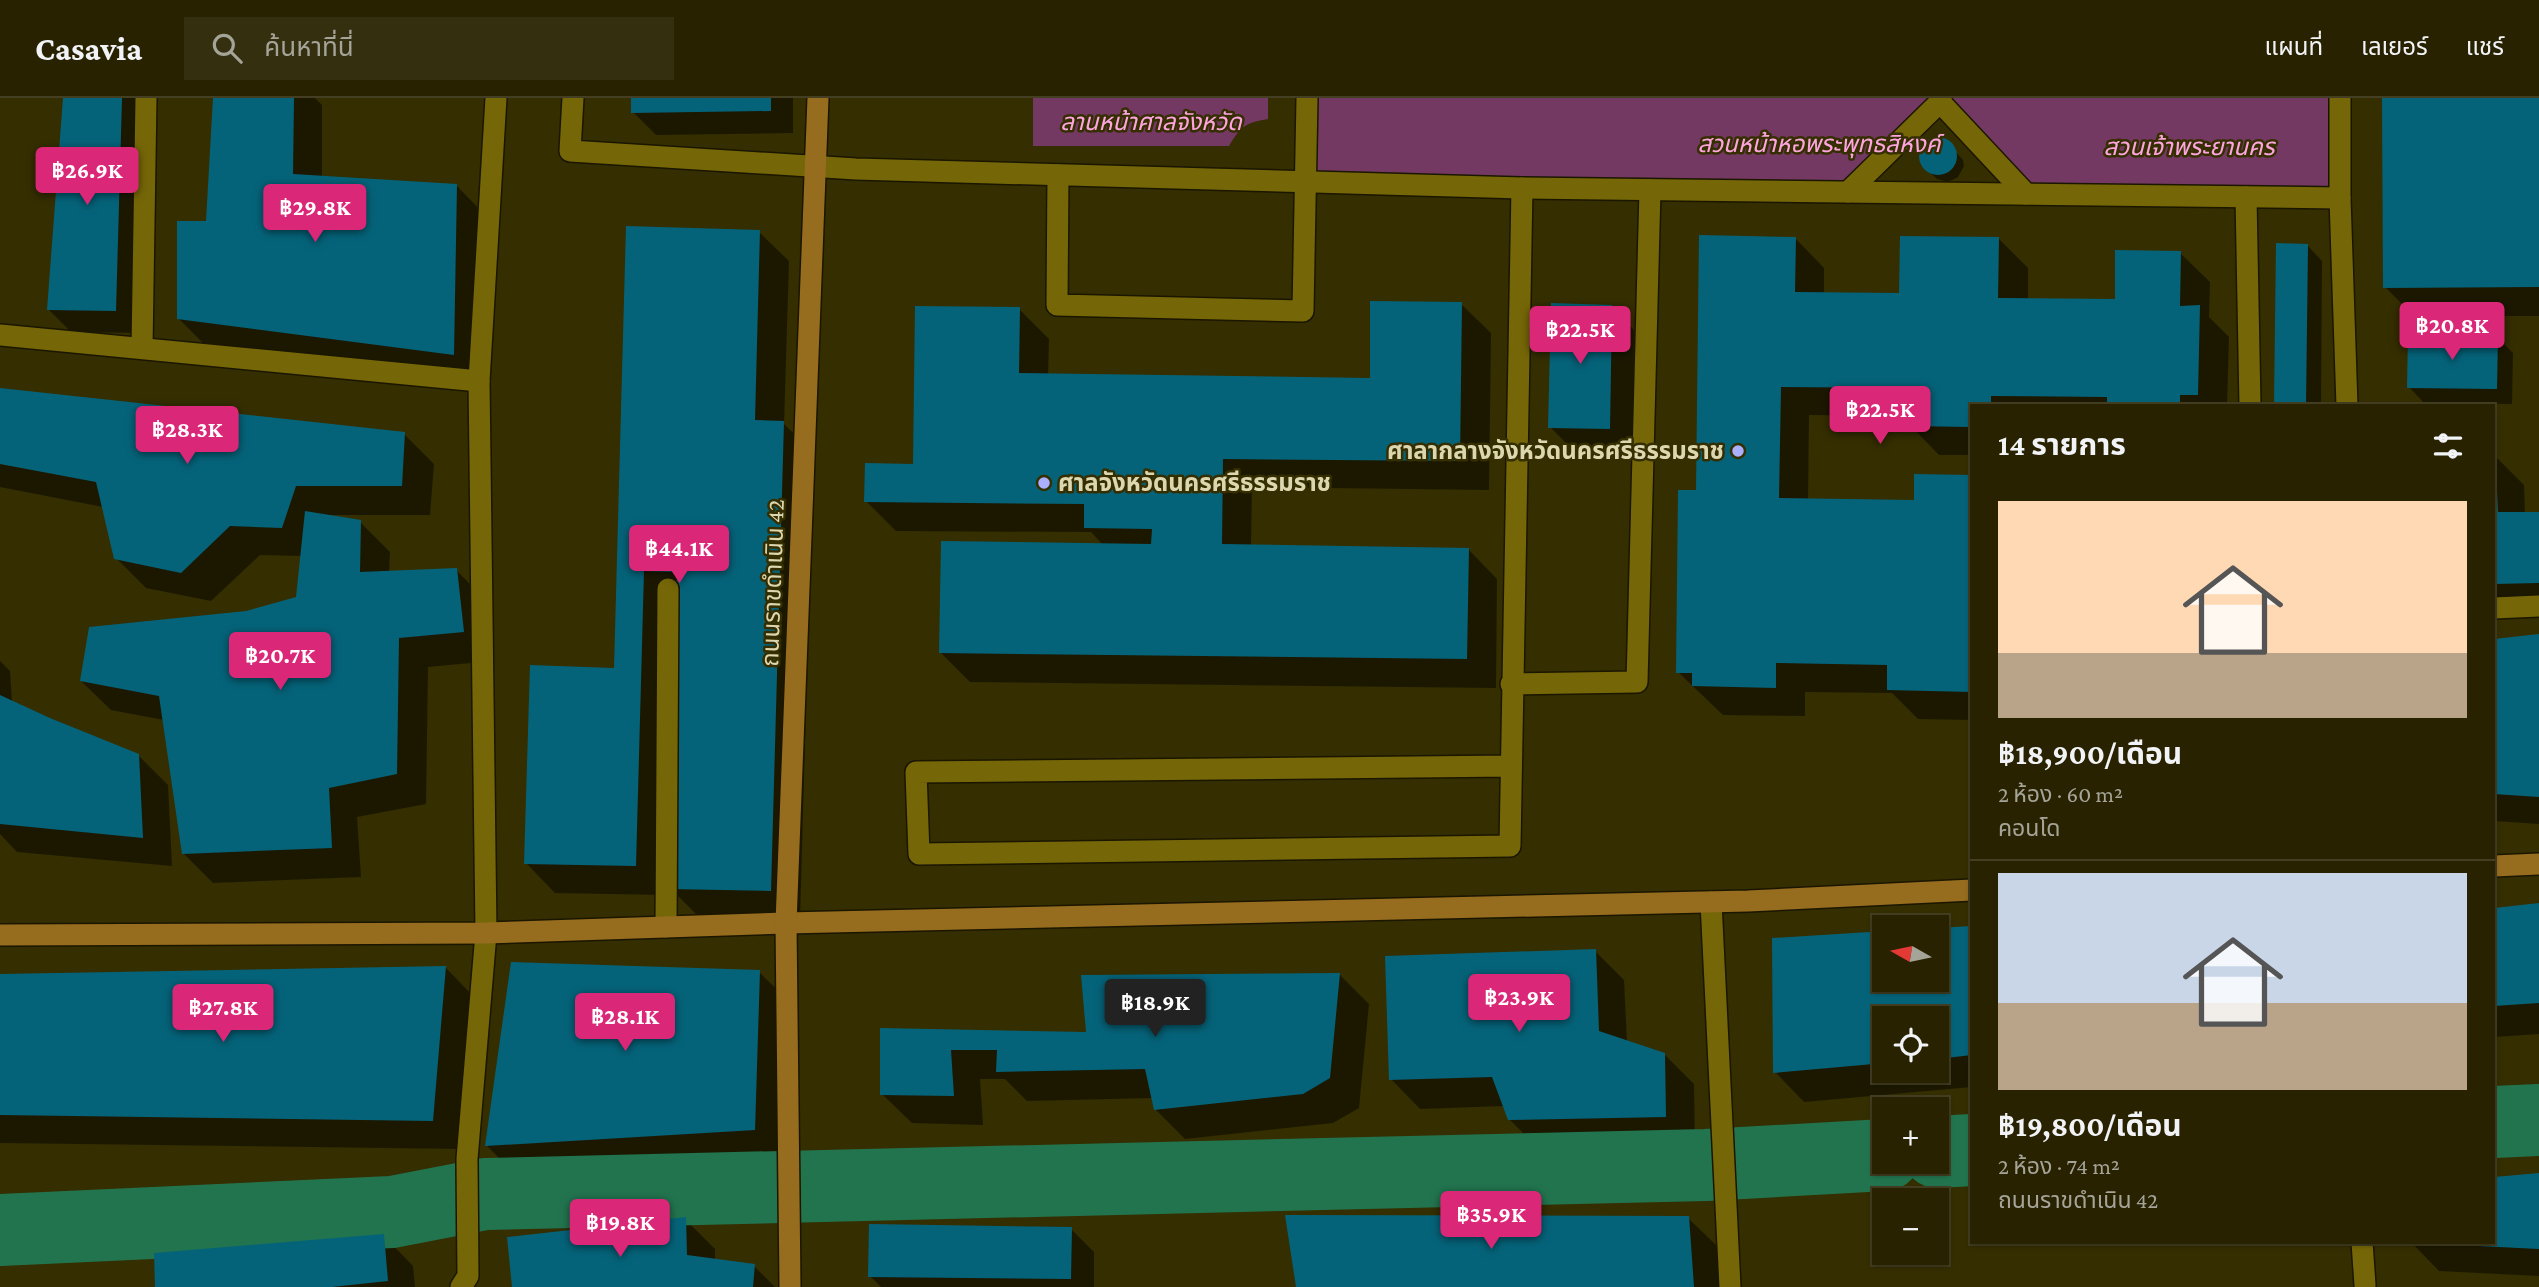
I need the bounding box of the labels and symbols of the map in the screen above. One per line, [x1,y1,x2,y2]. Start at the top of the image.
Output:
park label: ลานหน้าศาลจังหวัด [1060,108,1243,135]
park label: สวนหน้าหอพระพุทธสิหงค์ [1698,130,1944,159]
park label: สวนเจ้าพระยานคร [2104,133,2277,160]
pin: ฿26.9K [30,148,144,207]
pin: ฿29.8K [258,184,372,244]
pin: ฿20.8K [2395,302,2509,362]
pin: ฿22.5K [1523,306,1637,366]
pin: ฿22.5K [1823,386,1937,446]
pin: ฿28.3K [130,406,244,466]
place label: ศาลากลางจังหวัดนครศรีธรรมราช [1387,437,1724,464]
marker: ศาลากลางจังหวัดนครศรีธรรมราช [1730,443,1746,459]
place label: ศาลจังหวัดนครศรีธรรมราช [1058,469,1331,496]
marker: ศาลจังหวัดนครศรีธรรมราช [1036,475,1052,491]
street label: ถนนราขดำเนิน 42 [756,499,789,667]
pin: ฿44.1K [622,526,736,585]
pin: ฿20.7K [223,632,337,692]
north arrow [1872,915,1950,992]
pin: ฿23.9K [1462,974,1576,1034]
pin: ฿18.9K [1098,979,1212,1039]
pin: ฿27.8K [166,984,280,1044]
pin: ฿28.1K [568,993,682,1053]
pin: ฿35.9K [1434,1192,1548,1251]
pin: ฿19.8K [563,1200,677,1259]

